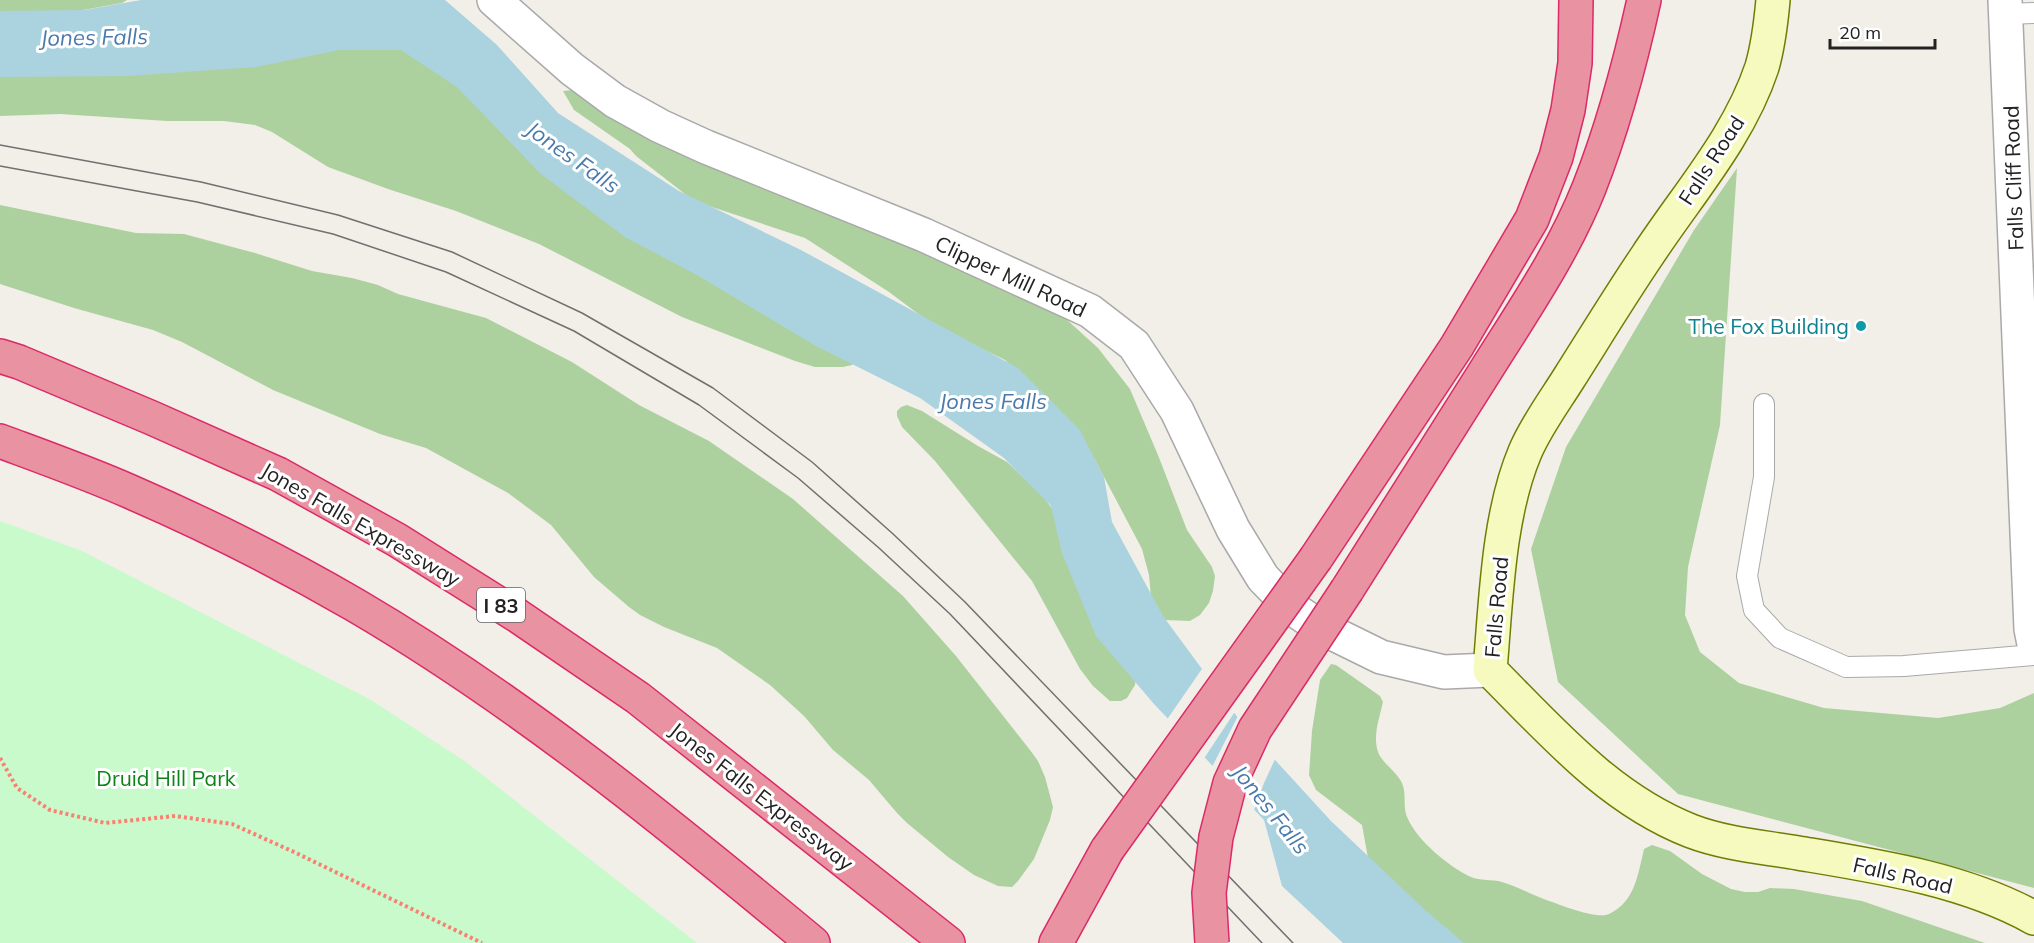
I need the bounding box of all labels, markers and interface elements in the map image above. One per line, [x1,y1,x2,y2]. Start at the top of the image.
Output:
scale bar [1830,12,1935,50]
text: 20 m [1839,21,1881,44]
water label: Jones Falls [38,22,148,52]
street label: Falls Cliff Road [1997,105,2029,251]
street label: Falls Road [1672,110,1750,210]
water label: Jones Falls [519,113,625,199]
street label: Clipper Mill Road [931,230,1091,322]
place label: The Fox Building [1688,313,1849,339]
marker: The Fox Building [1854,319,1868,333]
water label: Jones Falls [937,387,1047,415]
street label: Jones Falls Expressway [257,456,465,592]
street label: Falls Road [1479,555,1513,659]
road number: I 83 [477,588,525,622]
street label: Jones Falls Expressway [665,716,859,876]
water label: Jones Falls [1225,757,1316,860]
park label: Druid Hill Park [96,765,236,791]
street label: Falls Road [1851,851,1955,899]

